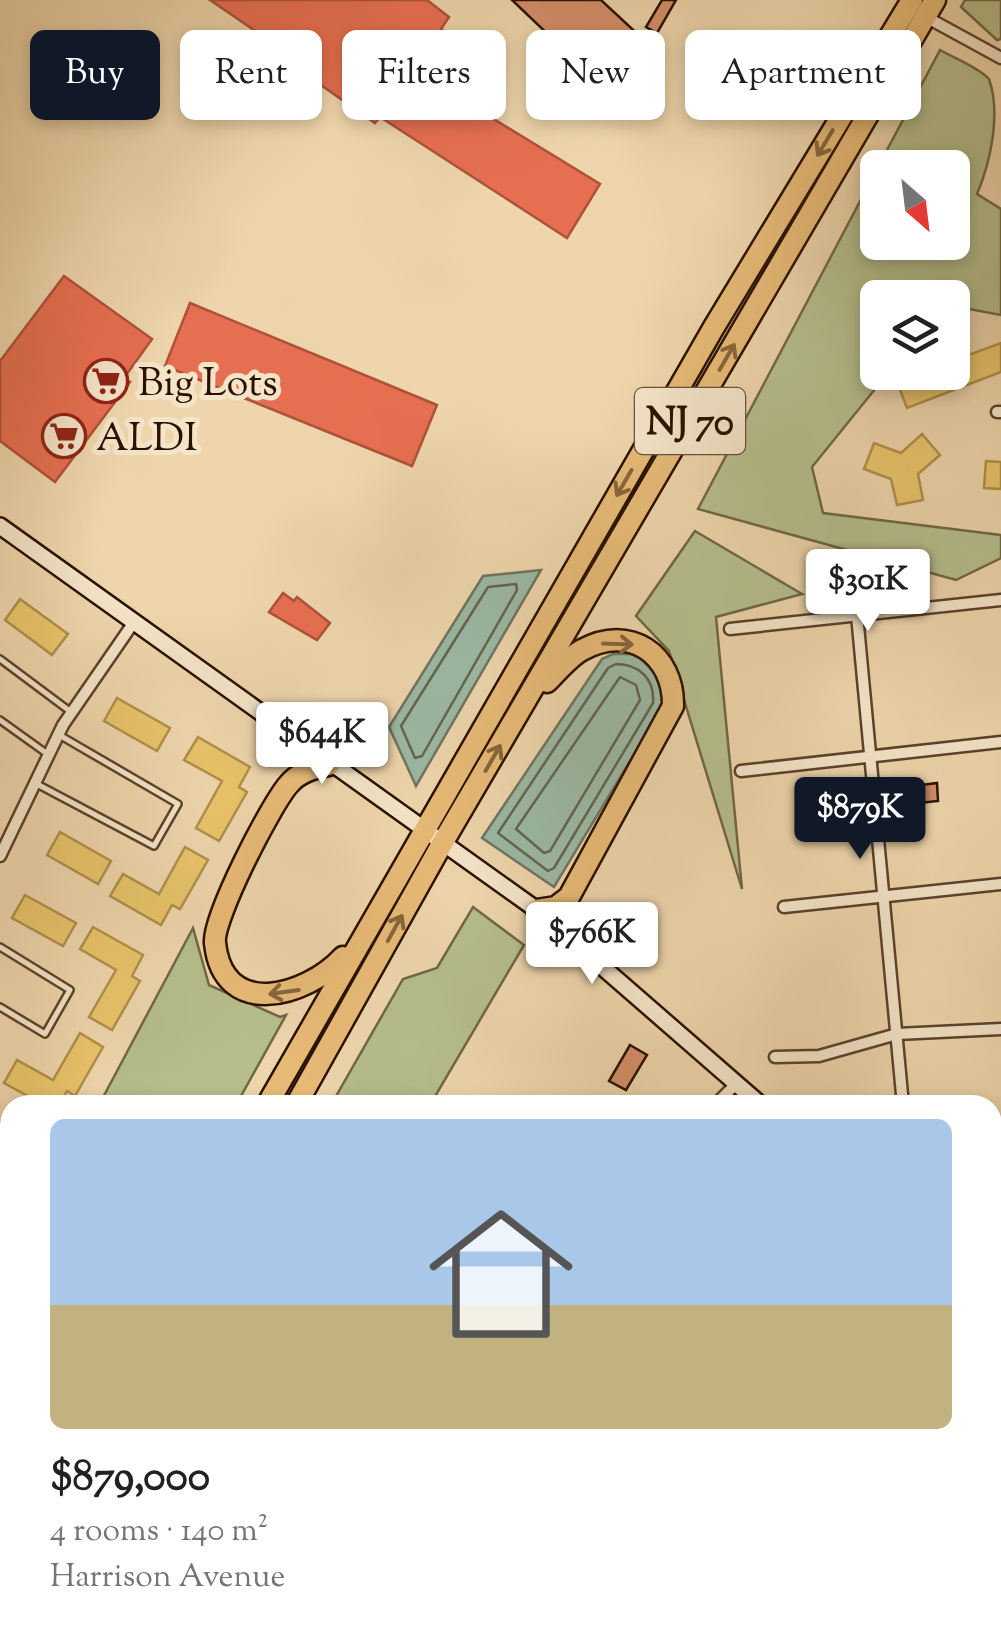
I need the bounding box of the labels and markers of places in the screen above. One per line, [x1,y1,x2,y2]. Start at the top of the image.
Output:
place label: Big Lots [138,357,278,414]
supermarket icon: Big Lots [83,358,129,404]
place label: ALDI [96,412,197,469]
supermarket icon: ALDI [41,413,87,459]
pin: $301K [798,549,938,634]
pin: $644K [252,702,392,787]
pin: $879K [790,777,930,862]
pin: $766K [522,902,662,987]

